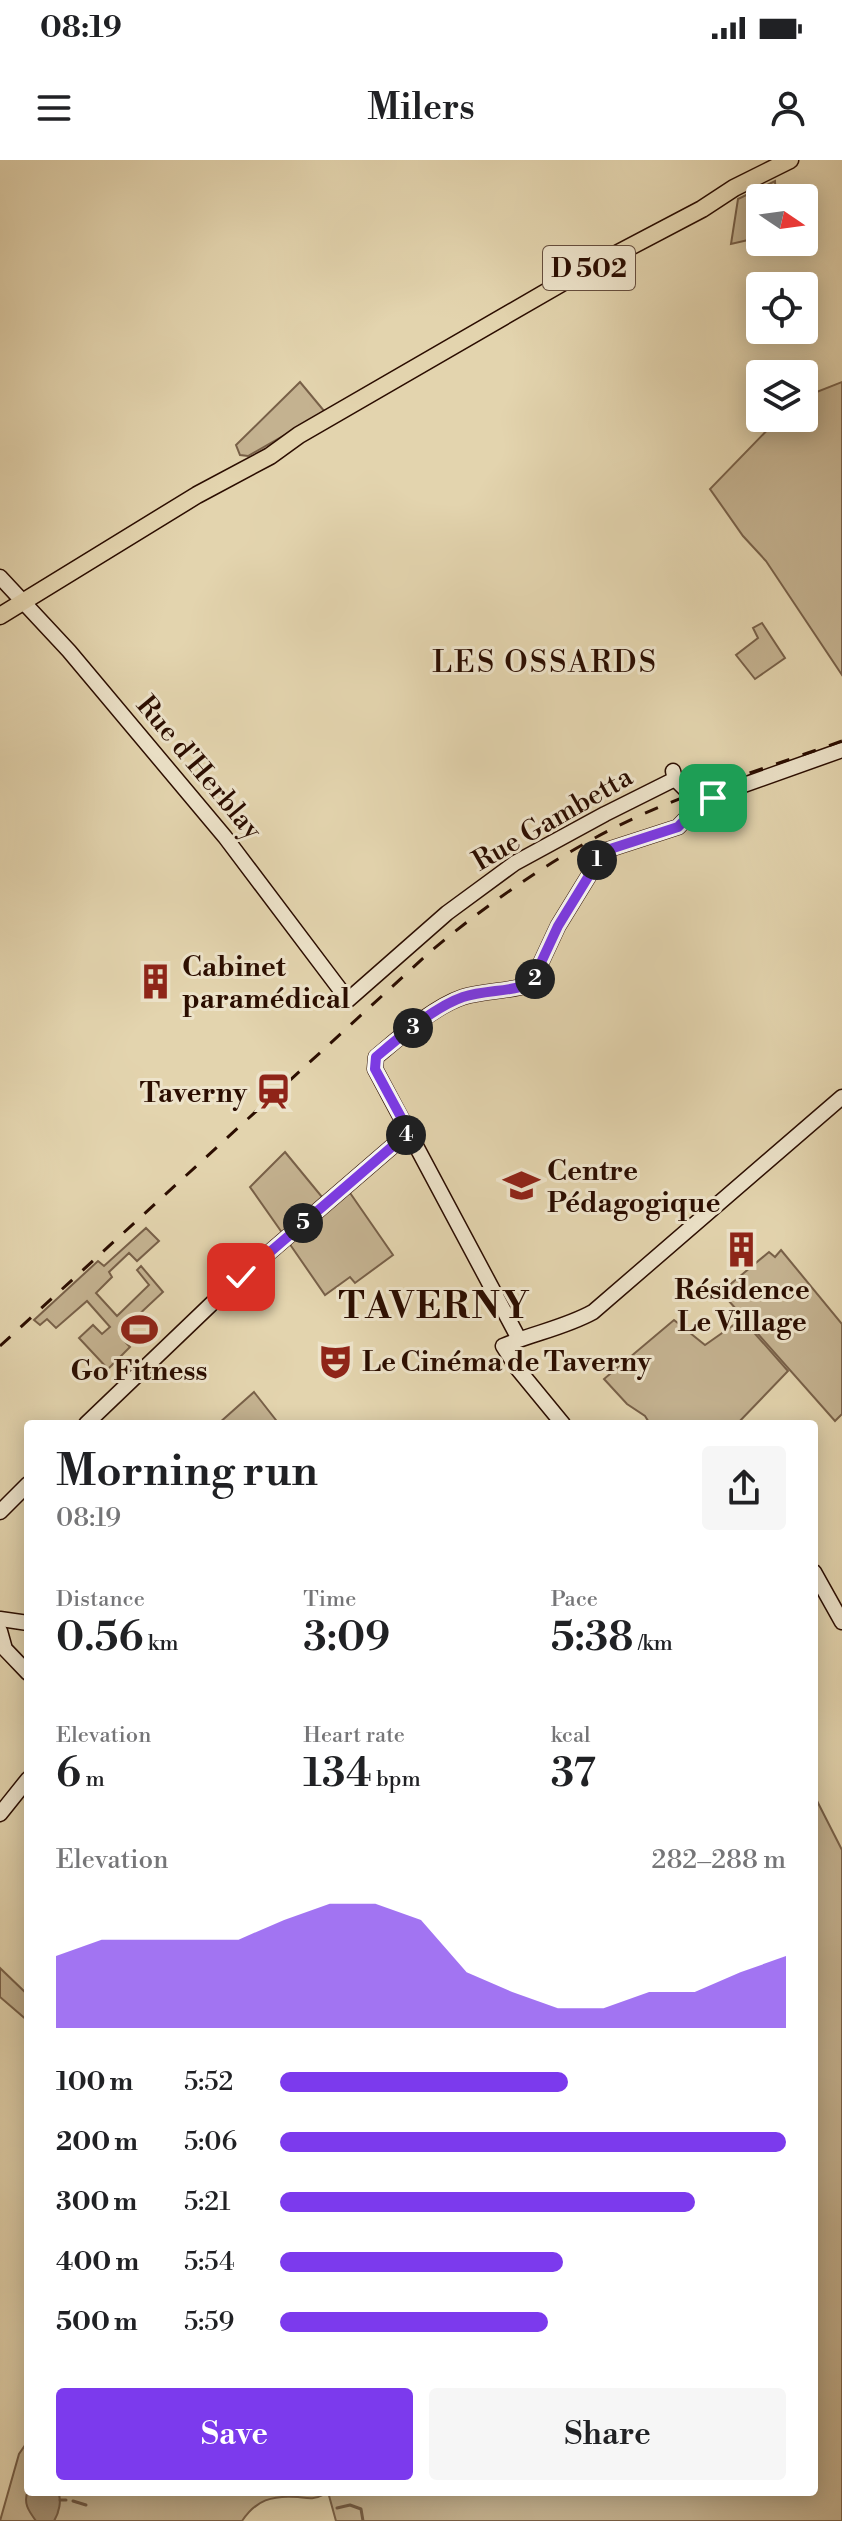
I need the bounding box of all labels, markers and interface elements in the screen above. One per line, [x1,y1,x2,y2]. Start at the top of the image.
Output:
text: 08:19 [40,9,122,47]
icon: menu [32,86,76,130]
text: Milers [367,86,475,131]
icon: person [766,86,810,130]
north arrow [746,184,818,256]
map controls [746,184,818,432]
road number: D 502 [543,246,635,290]
button: locate [746,272,818,344]
button: layers [746,360,818,432]
district label: LES OSSARDS [432,644,658,682]
street label: Rue d'Herblay [128,689,270,848]
street label: Rue Gambetta [466,759,640,879]
pin [679,764,747,832]
icon: arrive [691,776,735,820]
pin: 1 [577,840,617,880]
text: 1 [592,846,602,873]
place label: Cabinet paramédical [182,950,350,1017]
pin: 2 [515,959,555,999]
building icon: Cabinet paramédical [137,963,175,1001]
text: 2 [528,965,542,992]
pin: 3 [393,1008,433,1048]
text: 3 [406,1014,420,1041]
station icon: Taverny [254,1073,292,1111]
place label: Taverny [140,1076,248,1111]
pin: 4 [386,1115,426,1155]
text: 4 [399,1121,413,1148]
place label: Centre Pédagogique [547,1154,720,1221]
school or university icon: Centre Pédagogique [502,1167,540,1205]
pin: 5 [283,1203,323,1243]
text: 5 [296,1209,310,1236]
building icon: Résidence Le Village [723,1230,761,1268]
pin [207,1243,275,1311]
icon: check [219,1255,263,1299]
place label: Résidence Le Village [674,1273,810,1340]
district label: TAVERNY [339,1285,531,1330]
sports icon: Go Fitness [120,1311,158,1349]
theatre icon: Le Cinéma de Taverny [317,1342,355,1380]
place label: Le Cinéma de Taverny [362,1345,652,1380]
place label: Go Fitness [70,1354,208,1389]
text: Morning run [56,1444,318,1499]
button: share [702,1446,786,1530]
text: 08:19 [56,1502,121,1534]
text: Distance [56,1586,145,1613]
text: Time [303,1586,356,1613]
text: Pace [551,1586,598,1613]
text: 0.56 [56,1613,143,1663]
text: 3:09 [303,1613,390,1663]
text: 5:38 [551,1613,633,1663]
text: km [143,1630,179,1657]
text: /km [633,1630,673,1657]
text: Elevation [56,1722,151,1749]
text: Heart rate [303,1722,405,1749]
text: kcal [551,1722,591,1749]
text: 6 [56,1749,81,1799]
text: 134 [303,1749,372,1799]
text: 37 [551,1749,596,1799]
text: m [81,1766,105,1793]
text: bpm [372,1766,421,1793]
text: Elevation [56,1844,169,1876]
text: 282–288 m [652,1844,786,1876]
text: 100 m [56,2066,133,2098]
text: 5:52 [184,2066,233,2098]
text: 200 m [56,2126,138,2158]
text: 5:06 [184,2126,237,2158]
text: 300 m [56,2186,137,2218]
text: 5:21 [184,2186,231,2218]
text: 400 m [56,2246,139,2278]
text: 5:54 [184,2246,235,2278]
text: 500 m [56,2306,138,2338]
text: 5:59 [184,2306,234,2338]
button: Save [56,2388,413,2480]
button: Share [429,2388,786,2480]

